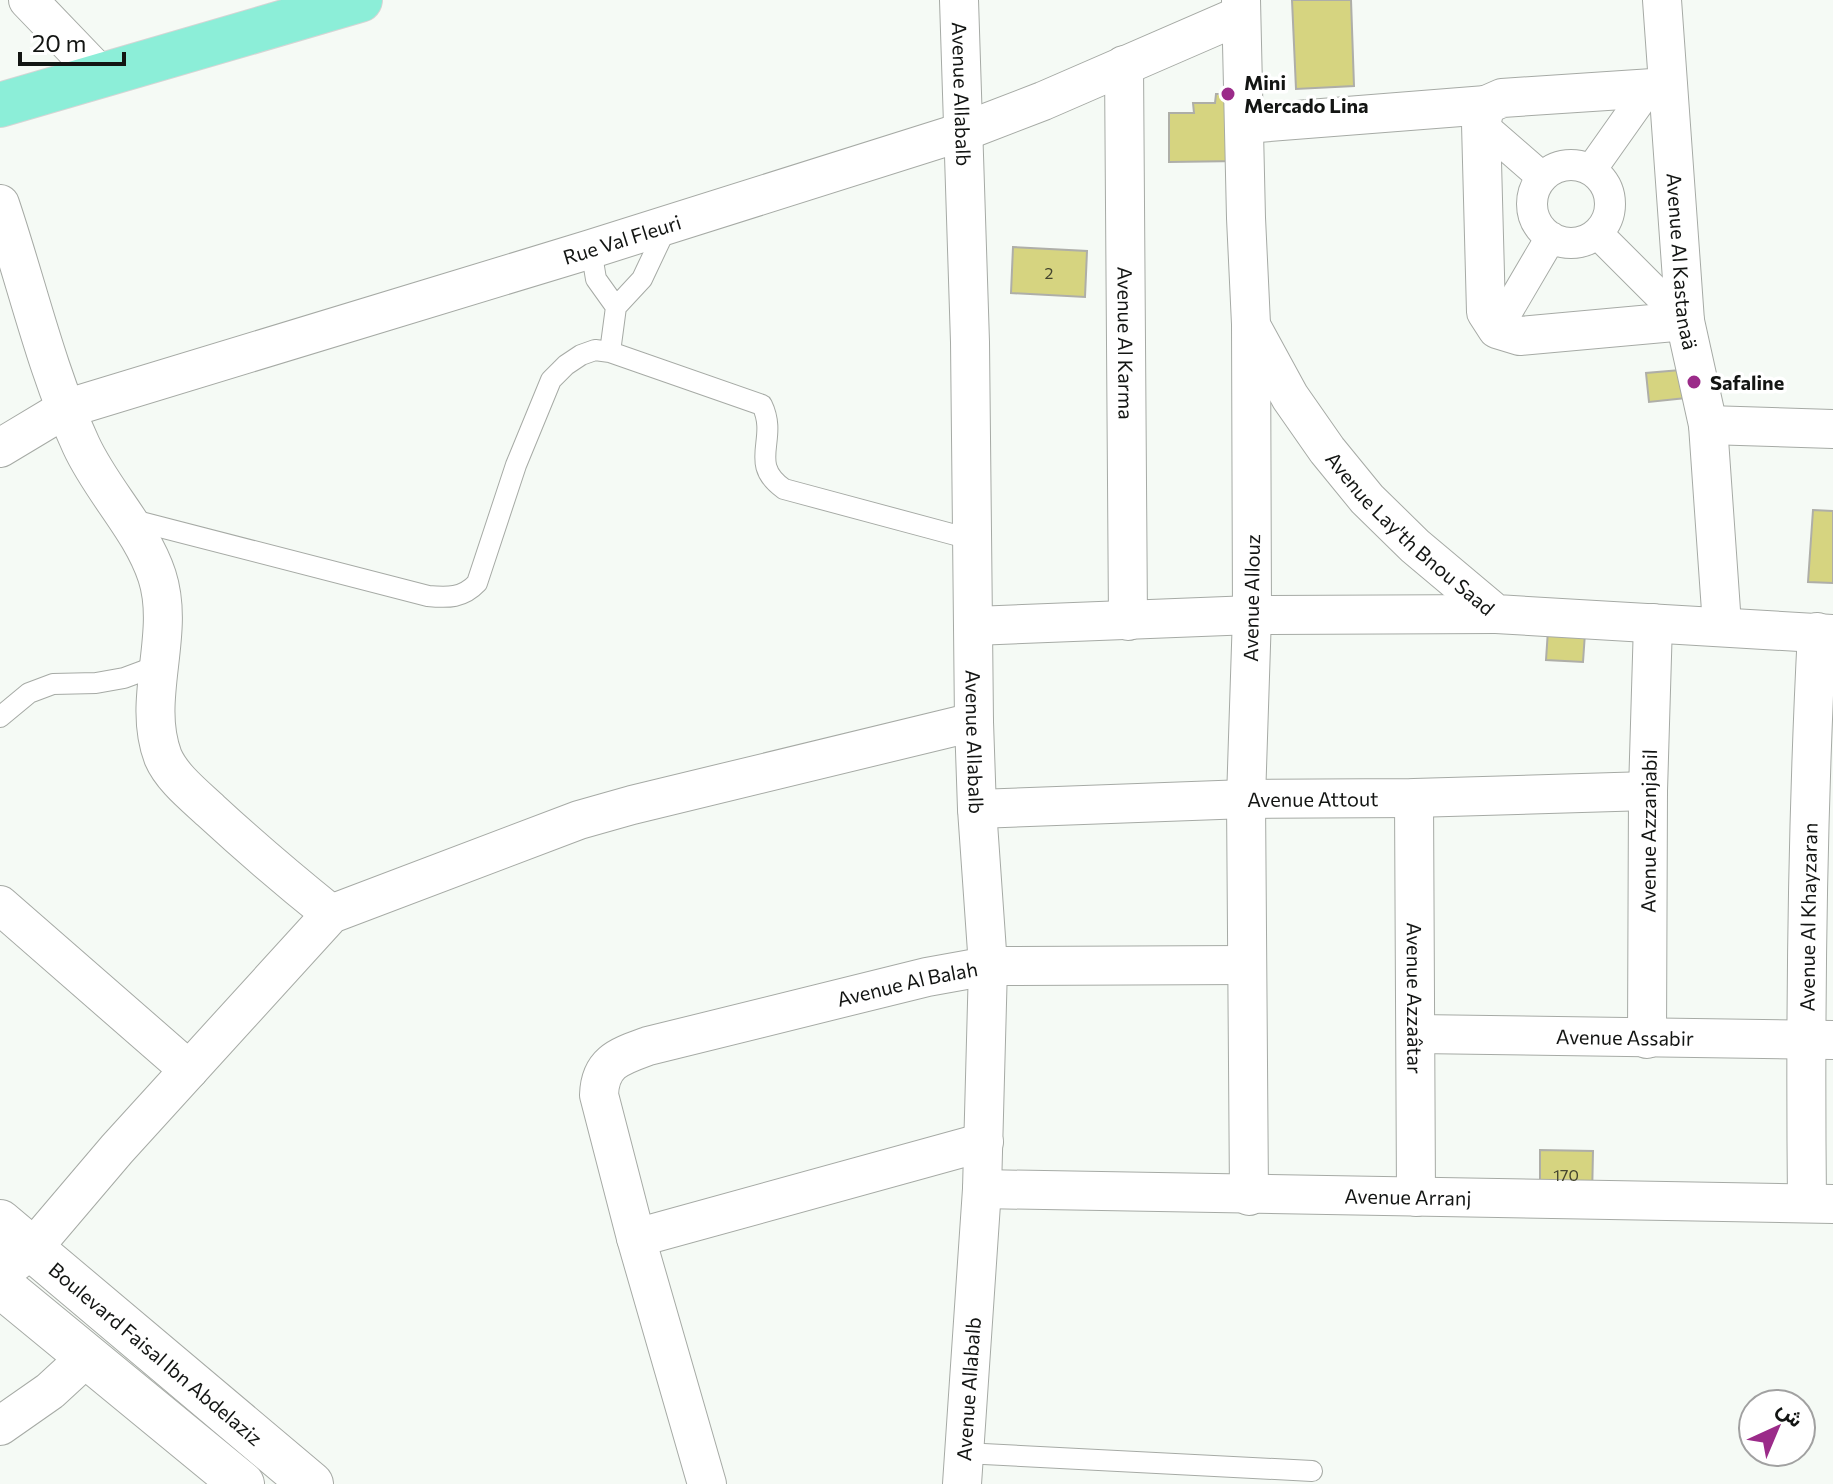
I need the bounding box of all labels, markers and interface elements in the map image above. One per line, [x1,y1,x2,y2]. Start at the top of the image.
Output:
scale bar [20,16,124,66]
street label: Avenue Allabalb [948,21,976,166]
text: 20 m [32,28,86,57]
place label: Mini Mercado Lina [1244,70,1369,117]
marker: Mini Mercado Lina [1219,85,1237,103]
street label: Avenue Al Kastanaä [1662,172,1703,352]
street label: Rue Val Fleuri [560,209,684,269]
house number: 2 [1045,263,1054,282]
street label: Avenue Al Karma [1113,266,1139,420]
place label: Safaline [1710,370,1784,394]
marker: Safaline [1685,373,1703,391]
street label: Avenue Lay'th Bnou Saad [1321,447,1500,620]
street label: Avenue Allouz [1238,534,1264,662]
street label: Avenue Allabalb [961,670,989,814]
street label: Avenue Azzanjabil [1636,749,1661,913]
street label: Avenue Attout [1247,786,1378,811]
street label: Avenue Al Khayzaran [1794,822,1822,1012]
street label: Avenue Azzaâtar [1403,922,1427,1074]
street label: Avenue Al Balah [834,956,979,1011]
street label: Avenue Assabir [1556,1024,1694,1050]
house number: 170 [1553,1165,1579,1184]
street label: Avenue Arranj [1344,1183,1472,1210]
street label: Boulevard Faisal Ibn Abdelaziz [45,1257,268,1450]
street label: Avenue Allabalb [951,1316,985,1462]
north arrow [1737,1388,1817,1468]
text: ش [1772,1394,1810,1433]

